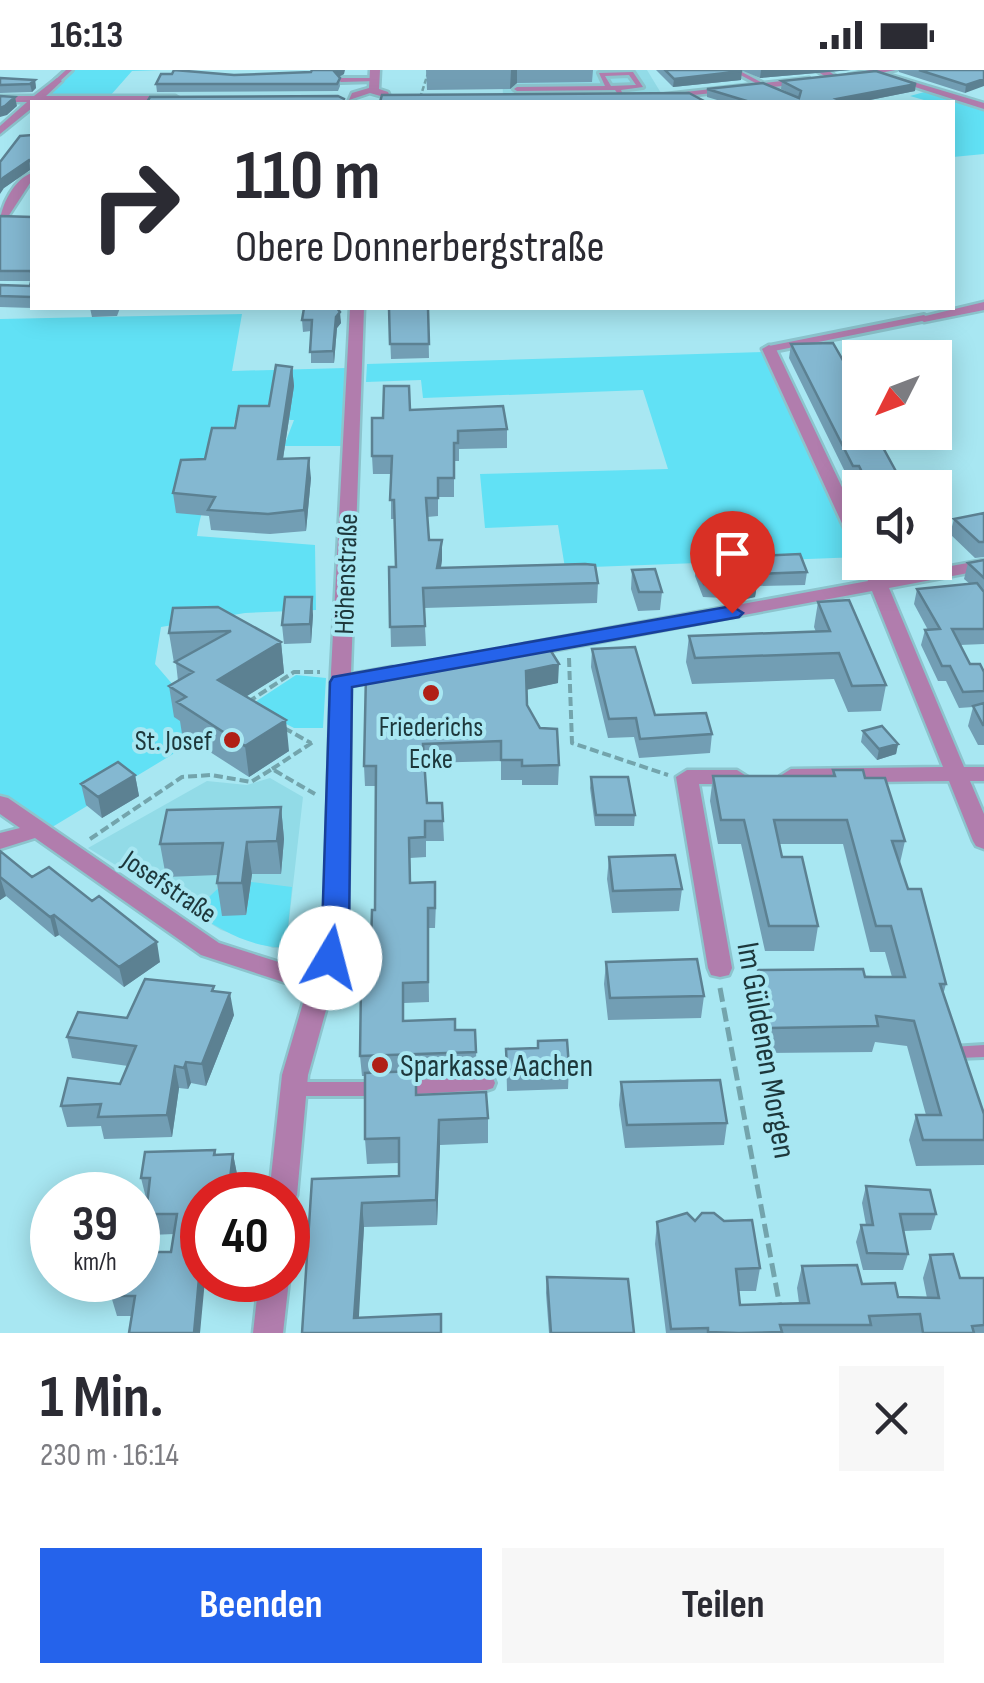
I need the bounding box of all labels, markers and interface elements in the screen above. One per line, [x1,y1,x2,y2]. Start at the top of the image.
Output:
text: 16:13 [50,13,123,58]
text: 110 m [235,135,381,219]
icon: right [70,140,200,270]
text: Obere Donnerbergstraße [235,220,605,275]
north arrow [842,340,952,450]
map controls [842,340,952,580]
button: sound [842,470,952,580]
pin [690,511,775,614]
street label: Höhenstraße [328,513,365,635]
icon: arrive [705,526,760,581]
marker: Friederichs Ecke [420,682,442,704]
place label: Friederichs Ecke [379,711,483,776]
place label: St. Josef [135,725,213,758]
marker: St. Josef [221,729,243,751]
street label: Josefstraße [115,843,223,931]
position arrow [278,906,382,1010]
street label: Im Güldenen Morgen [727,939,804,1161]
place label: Sparkasse Aachen [400,1047,593,1086]
marker: Sparkasse Aachen [369,1054,391,1076]
speed limit sign: 40 [180,1172,310,1302]
text: 39 [72,1195,118,1255]
text: km/h [73,1247,117,1278]
text: 1 Min. [40,1362,163,1434]
button: close [839,1366,944,1471]
text: 230 m · 16:14 [40,1436,179,1475]
button: Beenden [40,1548,482,1663]
button: Teilen [502,1548,944,1663]

